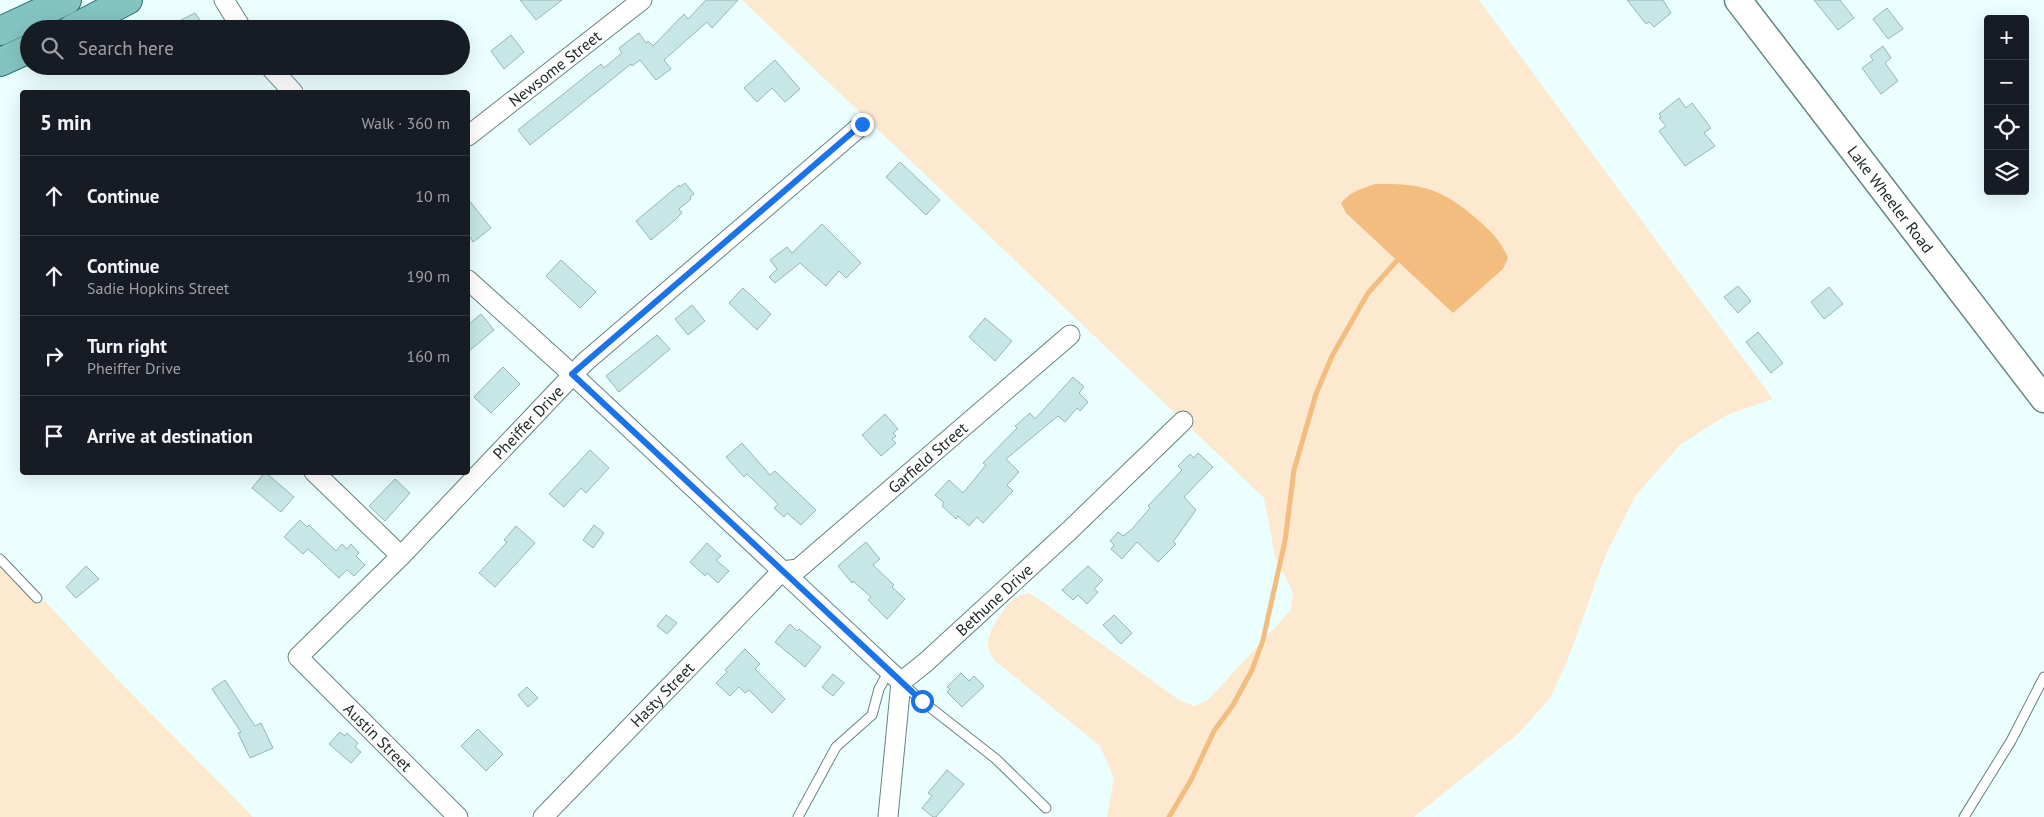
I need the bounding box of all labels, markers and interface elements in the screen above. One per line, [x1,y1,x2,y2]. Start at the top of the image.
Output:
map controls [1984,15,2029,195]
button: + [1984,15,2029,60]
search box [20,20,470,75]
street label: Newsome Street [504,25,605,111]
icon: search [38,34,66,62]
text: Search here [78,36,174,60]
button: − [1984,60,2029,105]
button: locate [1984,105,2029,150]
text: 5 min [40,109,91,136]
text: Walk · 360 m [361,113,450,133]
route end [851,113,874,136]
street label: Lake Wheeler Road [1843,141,1938,257]
button: layers [1984,150,2029,195]
icon: ahead [40,182,68,210]
text: Continue [87,184,159,208]
text: 10 m [415,186,450,206]
text: Continue [87,254,159,278]
icon: ahead [40,262,68,290]
text: 190 m [407,266,450,286]
text: Sadie Hopkins Street [87,278,229,298]
text: Turn right [87,334,167,358]
icon: right [40,342,68,370]
text: 160 m [407,346,450,366]
text: Pheiffer Drive [87,358,181,378]
street label: Pheiffer Drive [488,381,568,463]
street label: Garfield Street [884,417,972,497]
icon: arrive [40,422,68,450]
text: Arrive at destination [87,424,253,448]
street label: Bethune Drive [951,559,1037,640]
street label: Hasty Street [626,657,699,731]
route start [911,690,934,713]
street label: Austin Street [340,699,417,776]

